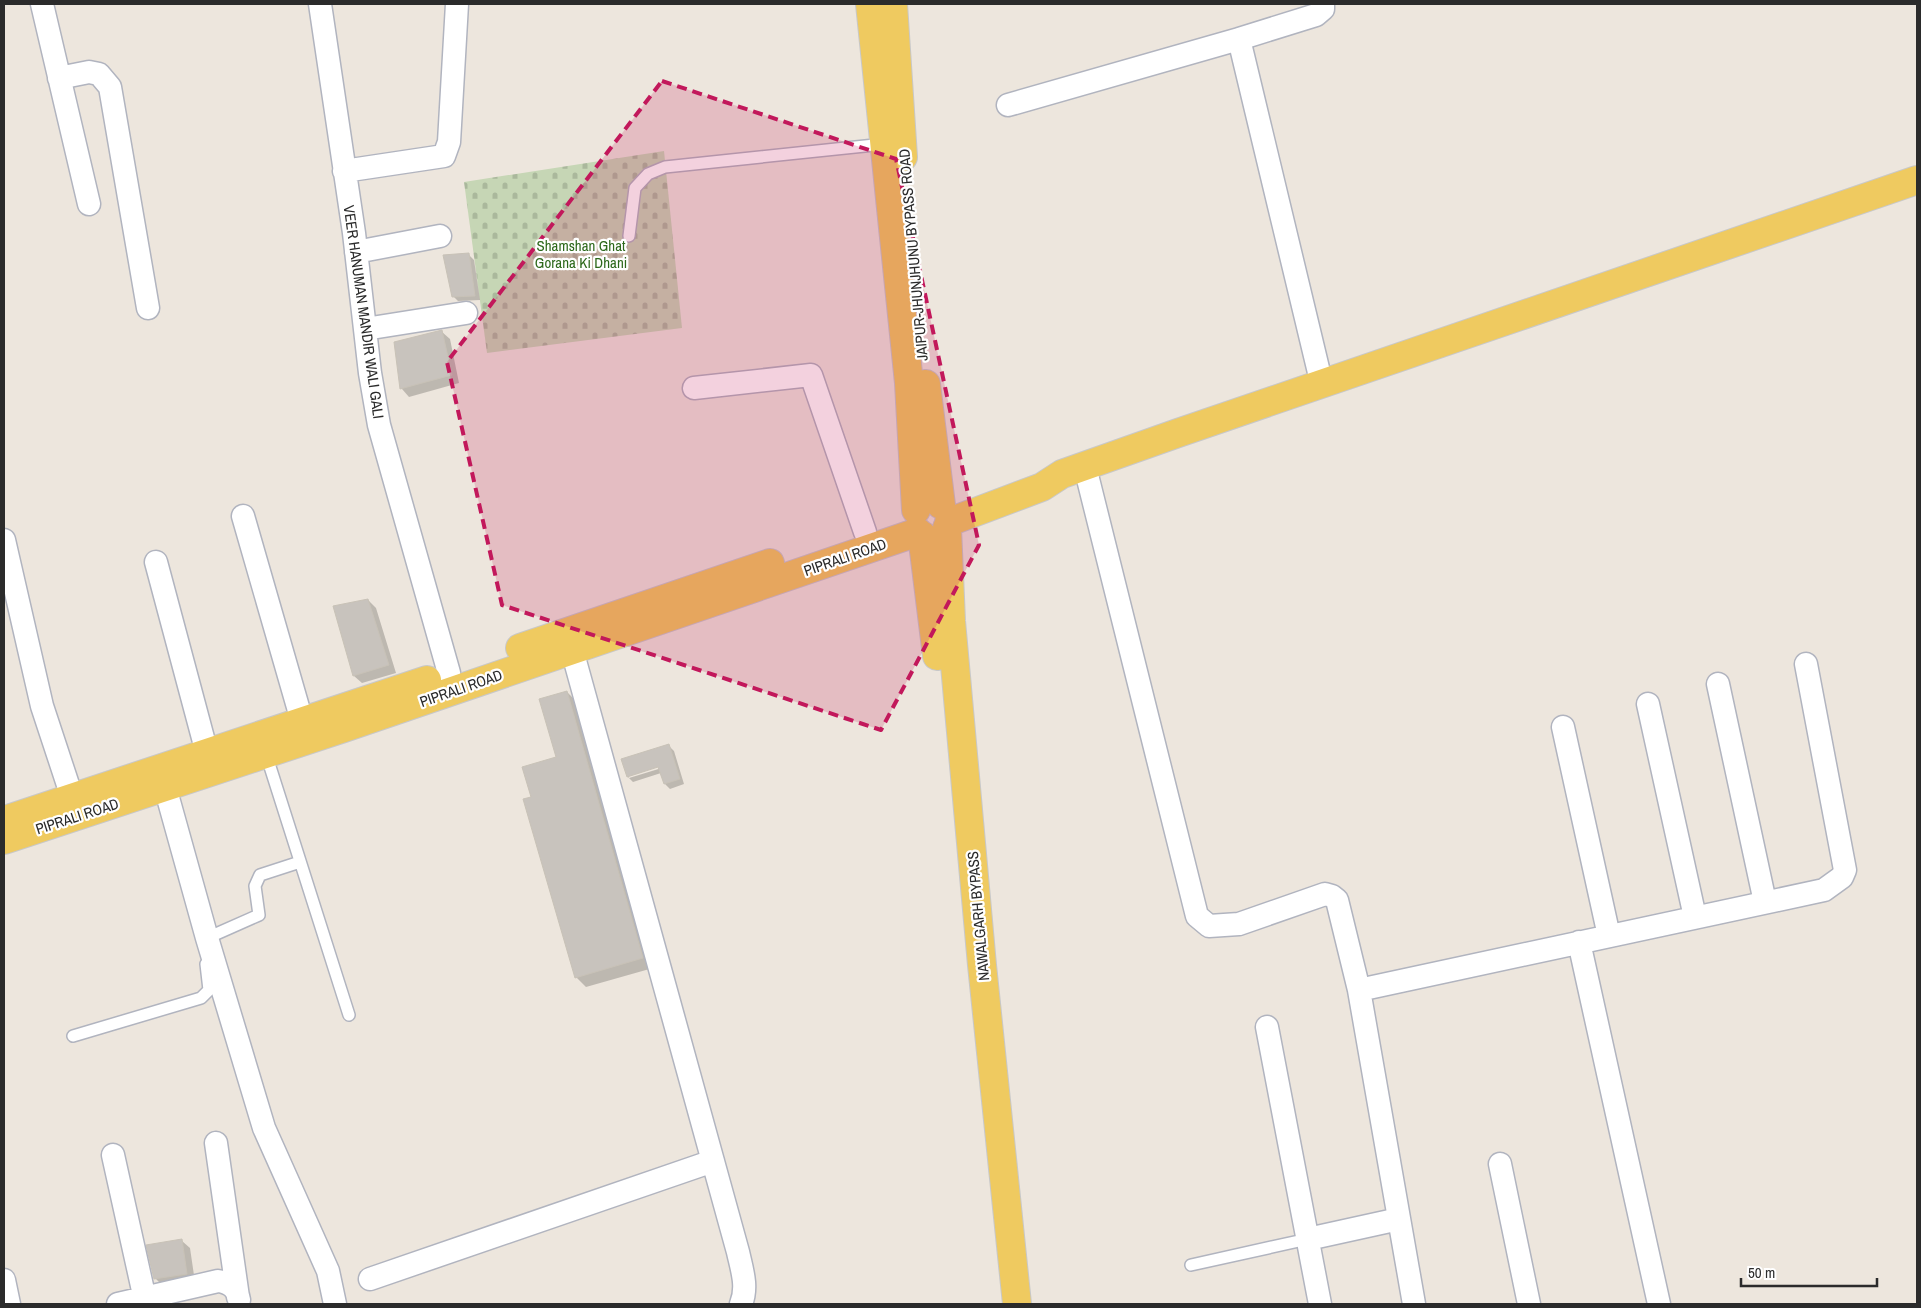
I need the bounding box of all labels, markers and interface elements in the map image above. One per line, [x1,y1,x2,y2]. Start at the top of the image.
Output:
street label: JAIPUR-JHUNJHUNU BYPASS ROAD [893,148,933,362]
street label: VEER HANUMAN MANDIR WALI GALI [339,204,389,420]
park label: Shamshan Ghat Gorana Ki Dhani [535,235,627,273]
street label: PIPRALI ROAD [801,533,889,581]
street label: PIPRALI ROAD [417,664,505,712]
street label: PIPRALI ROAD [33,793,121,839]
street label: NAWALGARH BYPASS [962,850,994,982]
scale bar [1741,1256,1877,1288]
text: 50 m [1748,1262,1775,1283]

